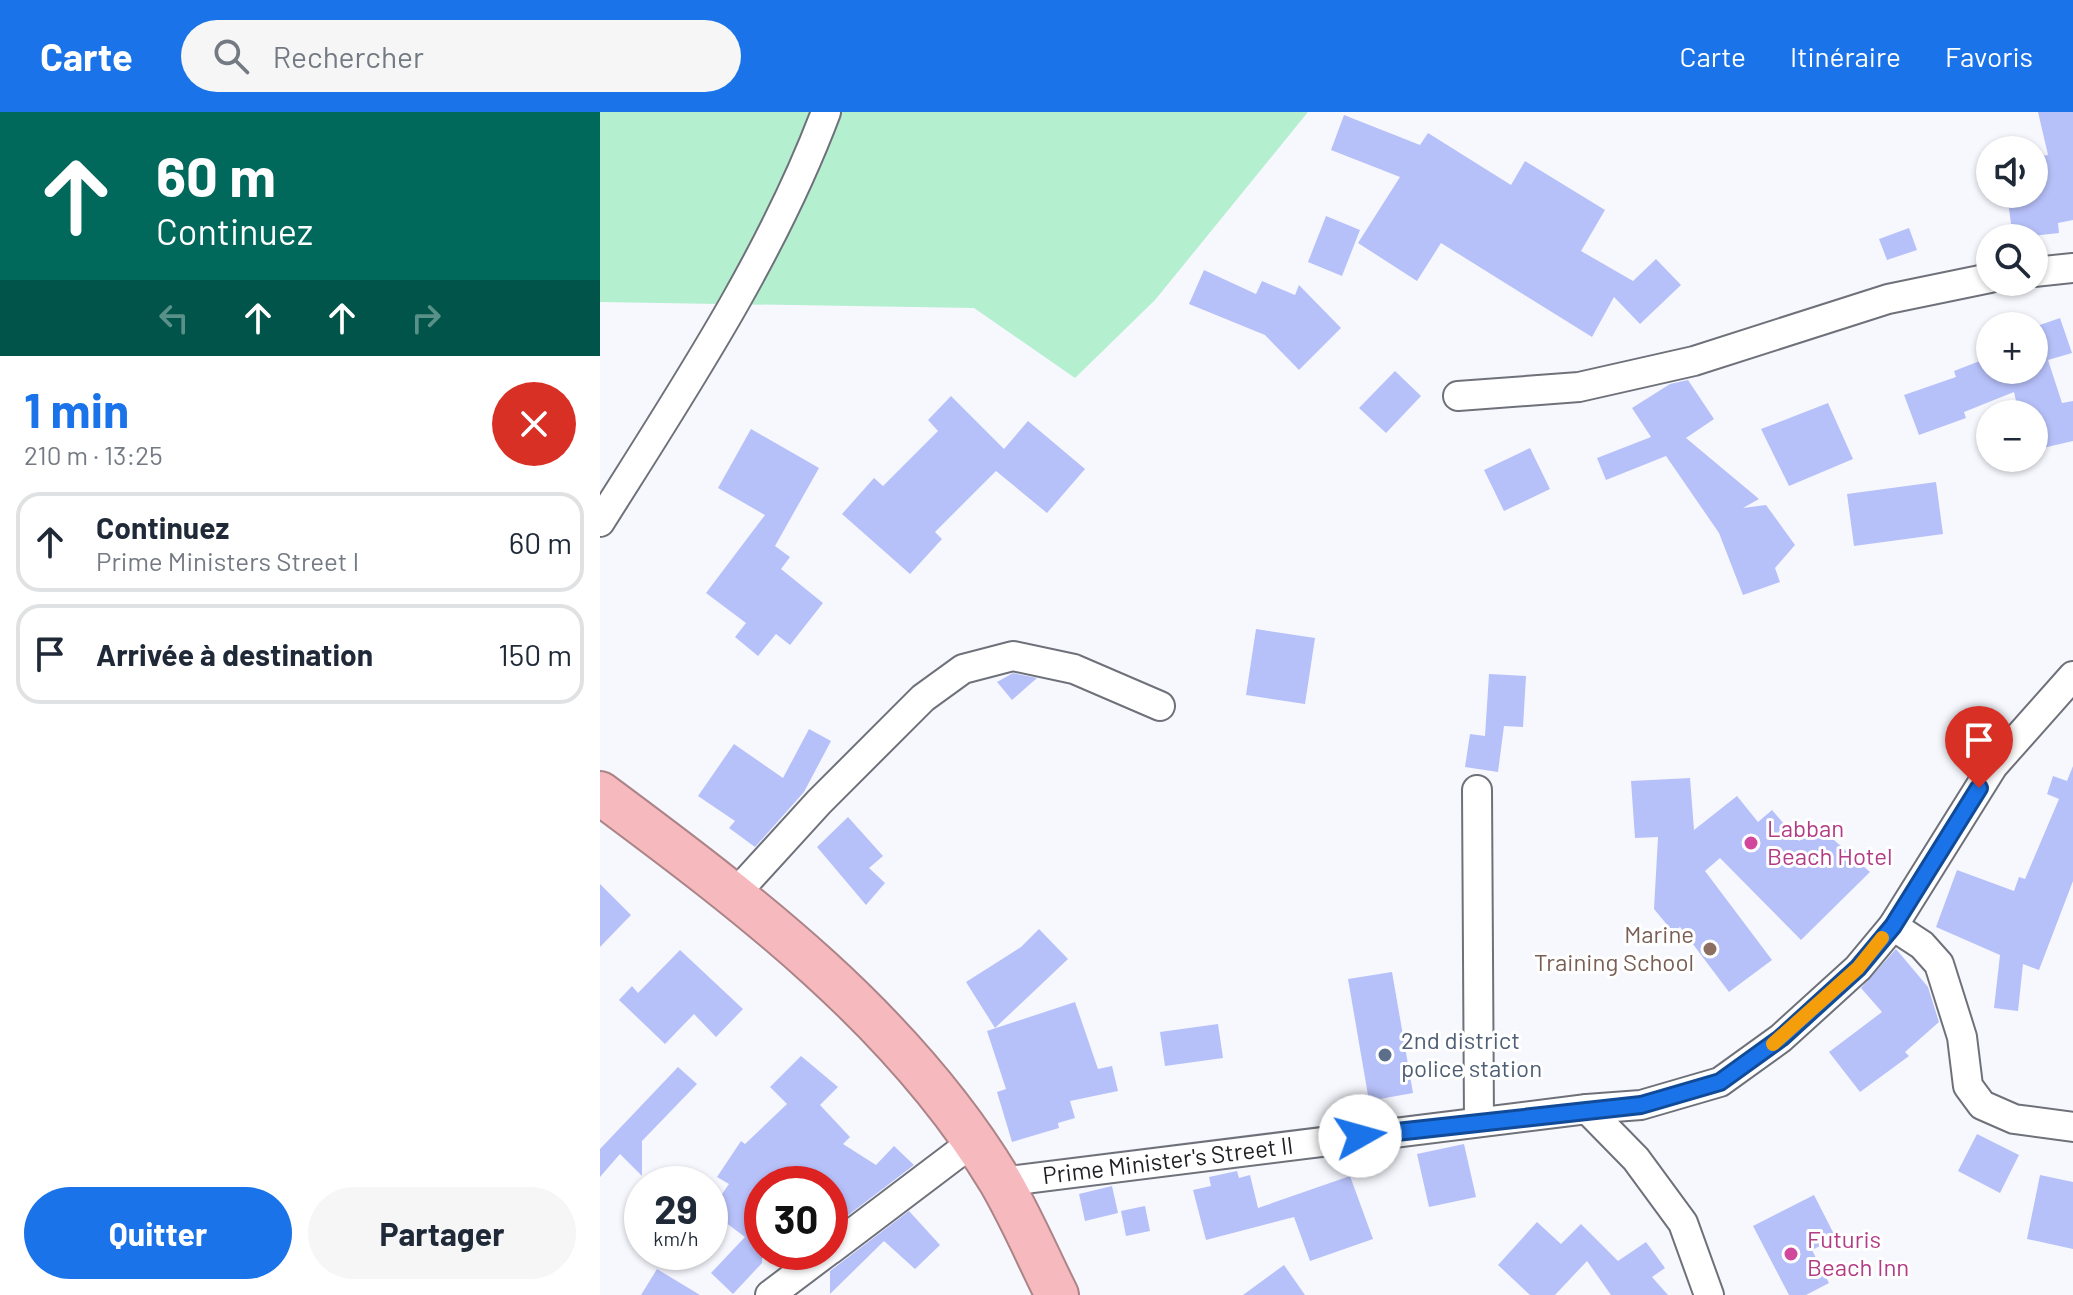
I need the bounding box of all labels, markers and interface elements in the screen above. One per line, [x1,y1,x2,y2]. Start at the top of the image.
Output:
search box [181,20,741,92]
text: Carte [40,33,133,79]
icon: search [209,34,253,78]
text: Rechercher [273,38,424,74]
text: Carte [1680,39,1746,73]
text: Itinéraire [1790,39,1901,73]
text: Favoris [1945,39,2033,73]
map controls [1976,136,2048,472]
button: sound [1976,136,2048,208]
text: 60 m [156,141,276,208]
icon: ahead [24,144,128,248]
text: Continuez [156,209,313,252]
button: search [1976,224,2048,296]
icon: left [152,296,196,340]
icon: ahead [236,296,280,340]
icon: ahead [320,296,364,340]
icon: right [404,296,448,340]
button: + [1976,312,2048,384]
text: 1 min [24,380,129,438]
button: close [492,382,576,466]
button: − [1976,400,2048,472]
text: 210 m · 13:25 [24,439,163,470]
text: Continuez [96,509,229,545]
icon: ahead [28,520,72,564]
text: 60 m [509,524,572,560]
text: Prime Ministers Street I [96,545,359,576]
icon: arrive [28,632,72,676]
text: Arrivée à destination [96,636,373,672]
text: 150 m [498,636,572,672]
pin [1945,706,2013,788]
icon: arrive [1957,718,2001,762]
place label: Labban Beach Hotel [1767,813,1893,870]
marker: Labban Beach Hotel [1742,834,1760,852]
place label: Marine Training School [1534,919,1694,976]
marker: Marine Training School [1701,940,1719,958]
place label: 2nd district police station [1401,1025,1542,1082]
marker: 2nd district police station [1376,1046,1394,1064]
position arrow [1318,1094,1402,1178]
street label: Prime Minister's Street II [1041,1130,1295,1189]
speed limit sign: 30 [744,1166,848,1270]
text: 29 [654,1184,698,1232]
button: Quitter [24,1187,292,1279]
button: Partager [308,1187,576,1279]
place label: Futuris Beach Inn [1807,1224,1909,1281]
text: km/h [653,1226,699,1250]
marker: Futuris Beach Inn [1782,1245,1800,1263]

